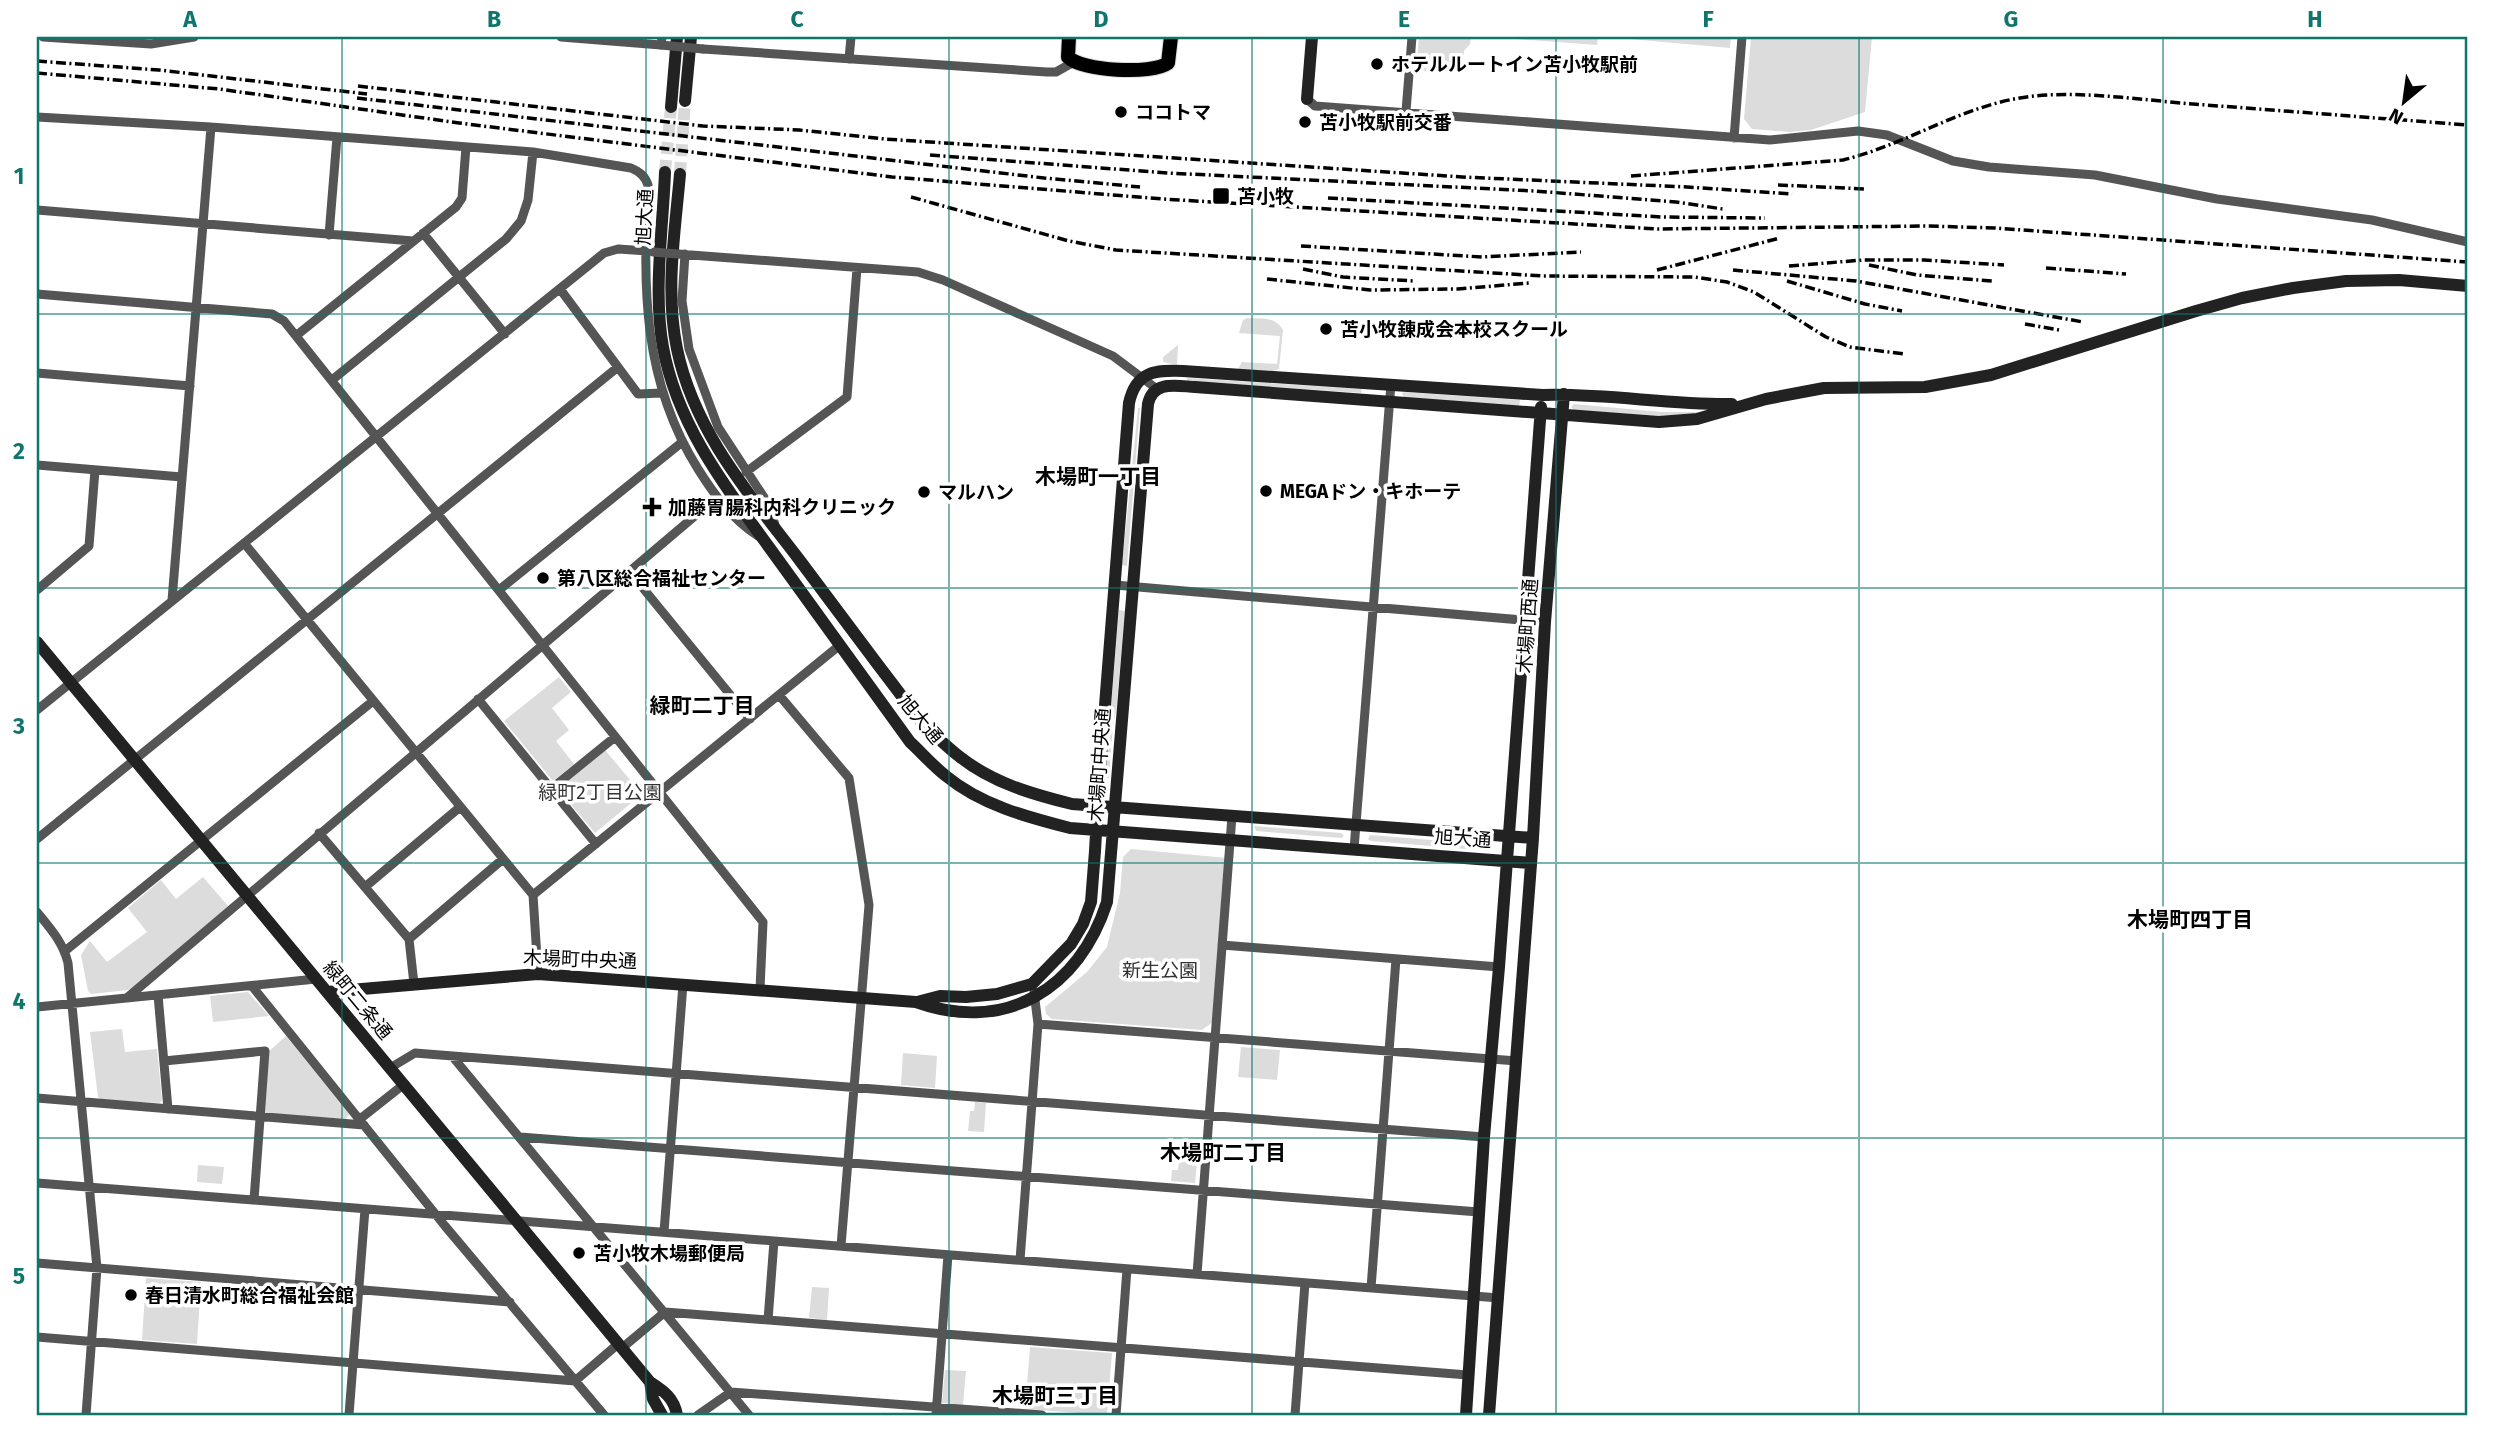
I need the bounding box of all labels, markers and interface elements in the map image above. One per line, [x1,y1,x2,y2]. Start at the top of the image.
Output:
text: A [182,5,197,33]
text: B [487,5,501,33]
text: C [790,5,804,33]
text: D [1094,5,1109,33]
text: E [1398,5,1410,33]
text: F [1702,5,1714,33]
text: G [2004,5,2018,33]
text: H [2307,5,2323,33]
place label: ホテルルートイン苫小牧駅前 [1391,53,1638,76]
marker: ホテルルートイン苫小牧駅前 [1369,56,1385,72]
north arrow [2368,66,2438,136]
place label: ココトマ [1135,101,1211,124]
text: N [2385,103,2407,130]
marker: ココトマ [1113,104,1129,120]
place label: 苫小牧駅前交番 [1319,111,1452,134]
marker: 苫小牧駅前交番 [1297,114,1313,130]
text: 1 [14,162,24,190]
place label: 苫小牧 [1237,185,1294,208]
marker: 苫小牧 [1211,186,1231,206]
street label: 旭大通 [632,188,657,246]
place label: 苫小牧錬成会本校スクール [1340,318,1568,341]
marker: 苫小牧錬成会本校スクール [1318,321,1334,337]
text: 2 [13,437,25,465]
district label: 木場町一丁目 [1035,464,1161,490]
place label: MEGAドン・キホーテ [1280,480,1461,503]
place label: マルハン [938,481,1014,504]
marker: MEGAドン・キホーテ [1258,483,1274,499]
marker: マルハン [916,484,932,500]
place label: 加藤胃腸科内科クリニック [668,496,896,519]
marker: 加藤胃腸科内科クリニック [642,497,662,517]
place label: 第八区総合福祉センター [557,567,766,590]
marker: 第八区総合福祉センター [535,570,551,586]
street label: 木場町西通 [1513,578,1542,674]
street label: 旭大通 [893,690,948,749]
district label: 緑町二丁目 [650,693,755,719]
street label: 木場町中央通 [1084,707,1115,823]
text: 3 [12,712,25,740]
park label: 緑町2丁目公園 [538,781,662,804]
street label: 旭大通 [1434,825,1492,852]
district label: 木場町四丁目 [2127,907,2253,933]
street label: 木場町中央通 [523,946,637,973]
street label: 緑町二条通 [318,957,397,1044]
park label: 新生公園 [1122,959,1198,982]
text: 4 [13,987,26,1015]
district label: 木場町二丁目 [1160,1140,1286,1166]
place label: 苫小牧木場郵便局 [593,1242,745,1265]
marker: 苫小牧木場郵便局 [571,1245,587,1261]
text: 5 [13,1262,25,1290]
place label: 春日清水町総合福祉会館 [145,1284,354,1307]
marker: 春日清水町総合福祉会館 [123,1287,139,1303]
district label: 木場町三丁目 [992,1383,1118,1409]

